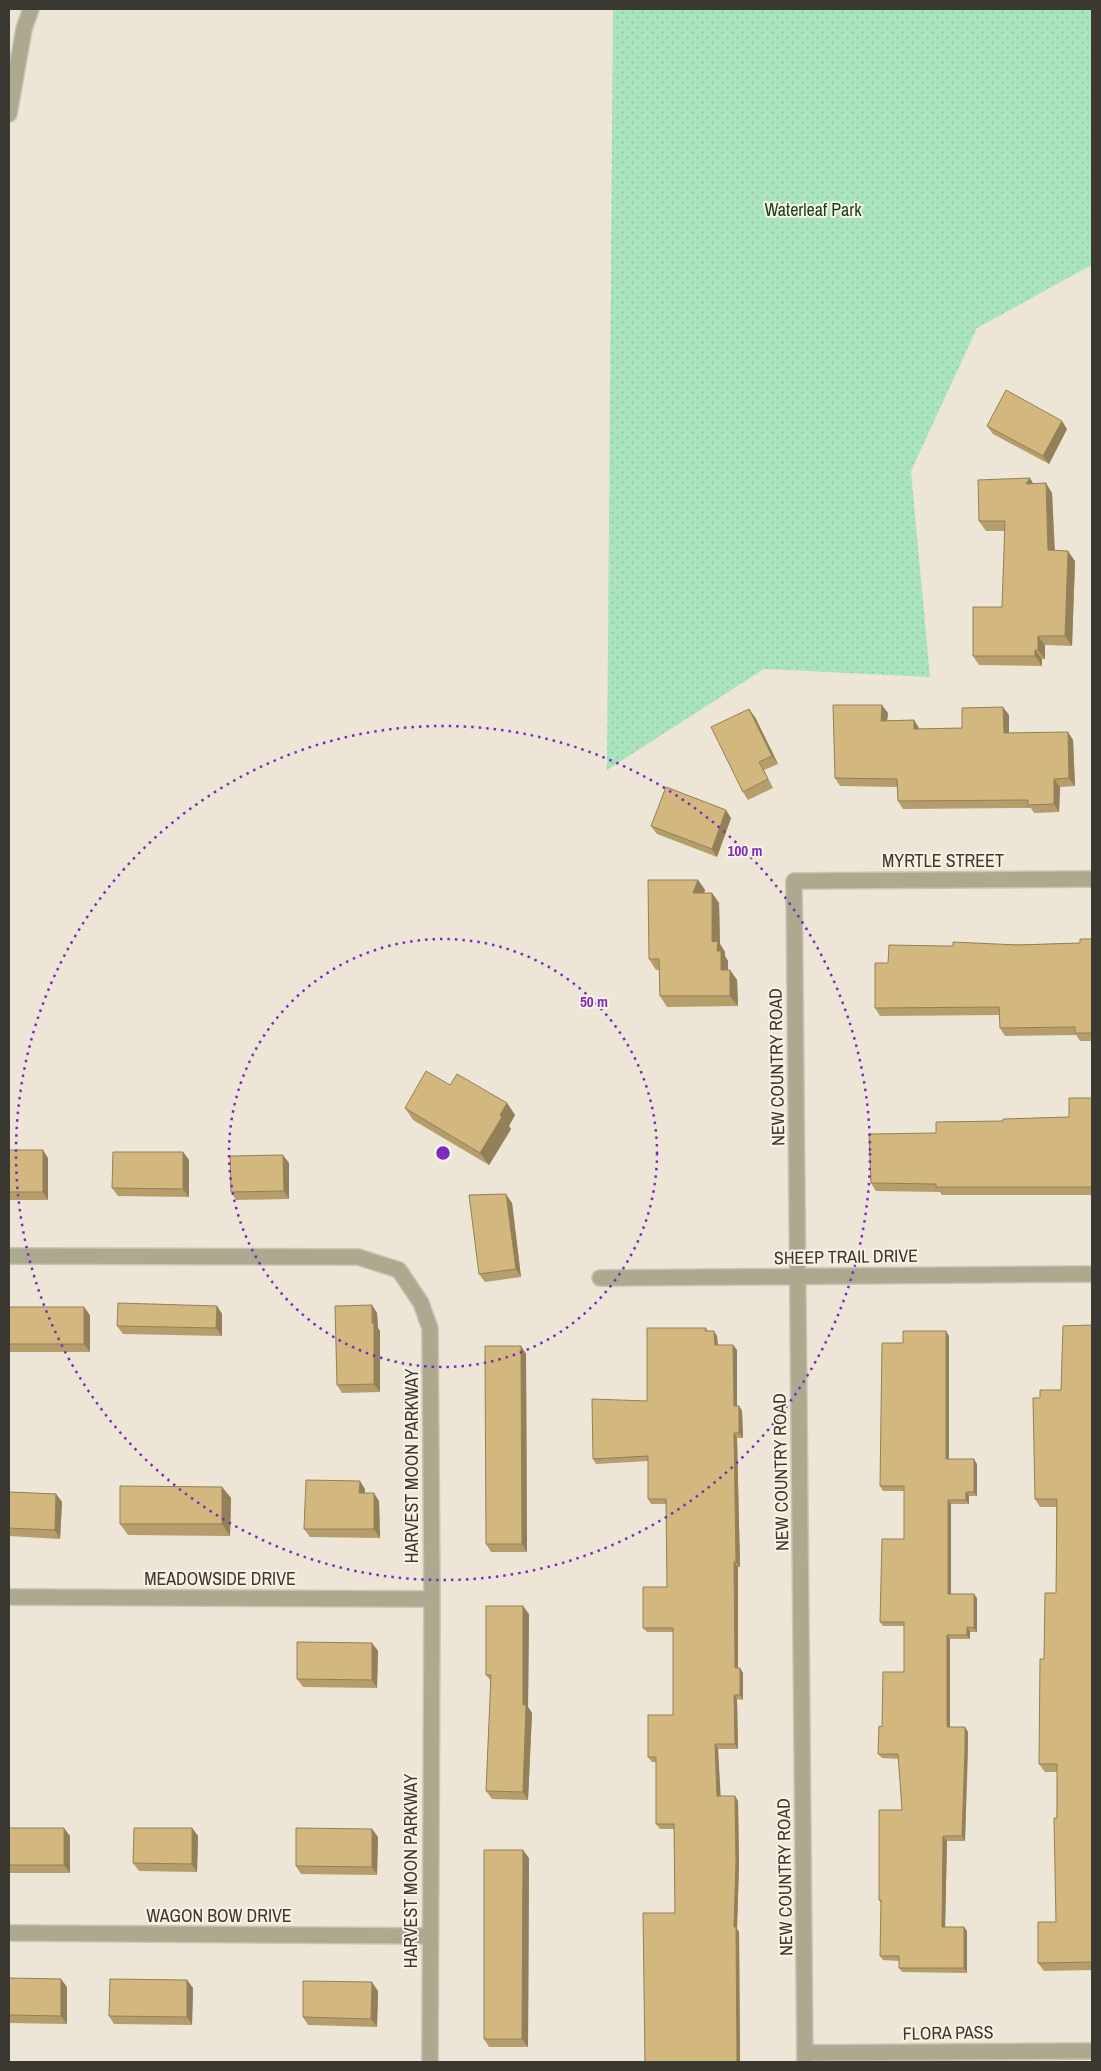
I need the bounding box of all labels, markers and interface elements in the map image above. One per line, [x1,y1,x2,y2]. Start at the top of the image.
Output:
park label: Waterleaf Park [764,197,862,222]
text: 100 m [728,840,762,861]
street label: MYRTLE STREET [882,848,1004,873]
street label: NEW COUNTRY ROAD [763,988,790,1146]
text: 50 m [580,991,608,1012]
centre of rings [434,1144,452,1162]
street label: SHEEP TRAIL DRIVE [774,1243,918,1270]
street label: HARVEST MOON PARKWAY [399,1369,424,1563]
street label: NEW COUNTRY ROAD [767,1393,794,1551]
street label: MEADOWSIDE DRIVE [144,1566,296,1591]
street label: HARVEST MOON PARKWAY [398,1774,423,1968]
street label: NEW COUNTRY ROAD [771,1798,798,1956]
street label: WAGON BOW DRIVE [146,1903,292,1928]
street label: FLORA PASS [902,2019,994,2046]

